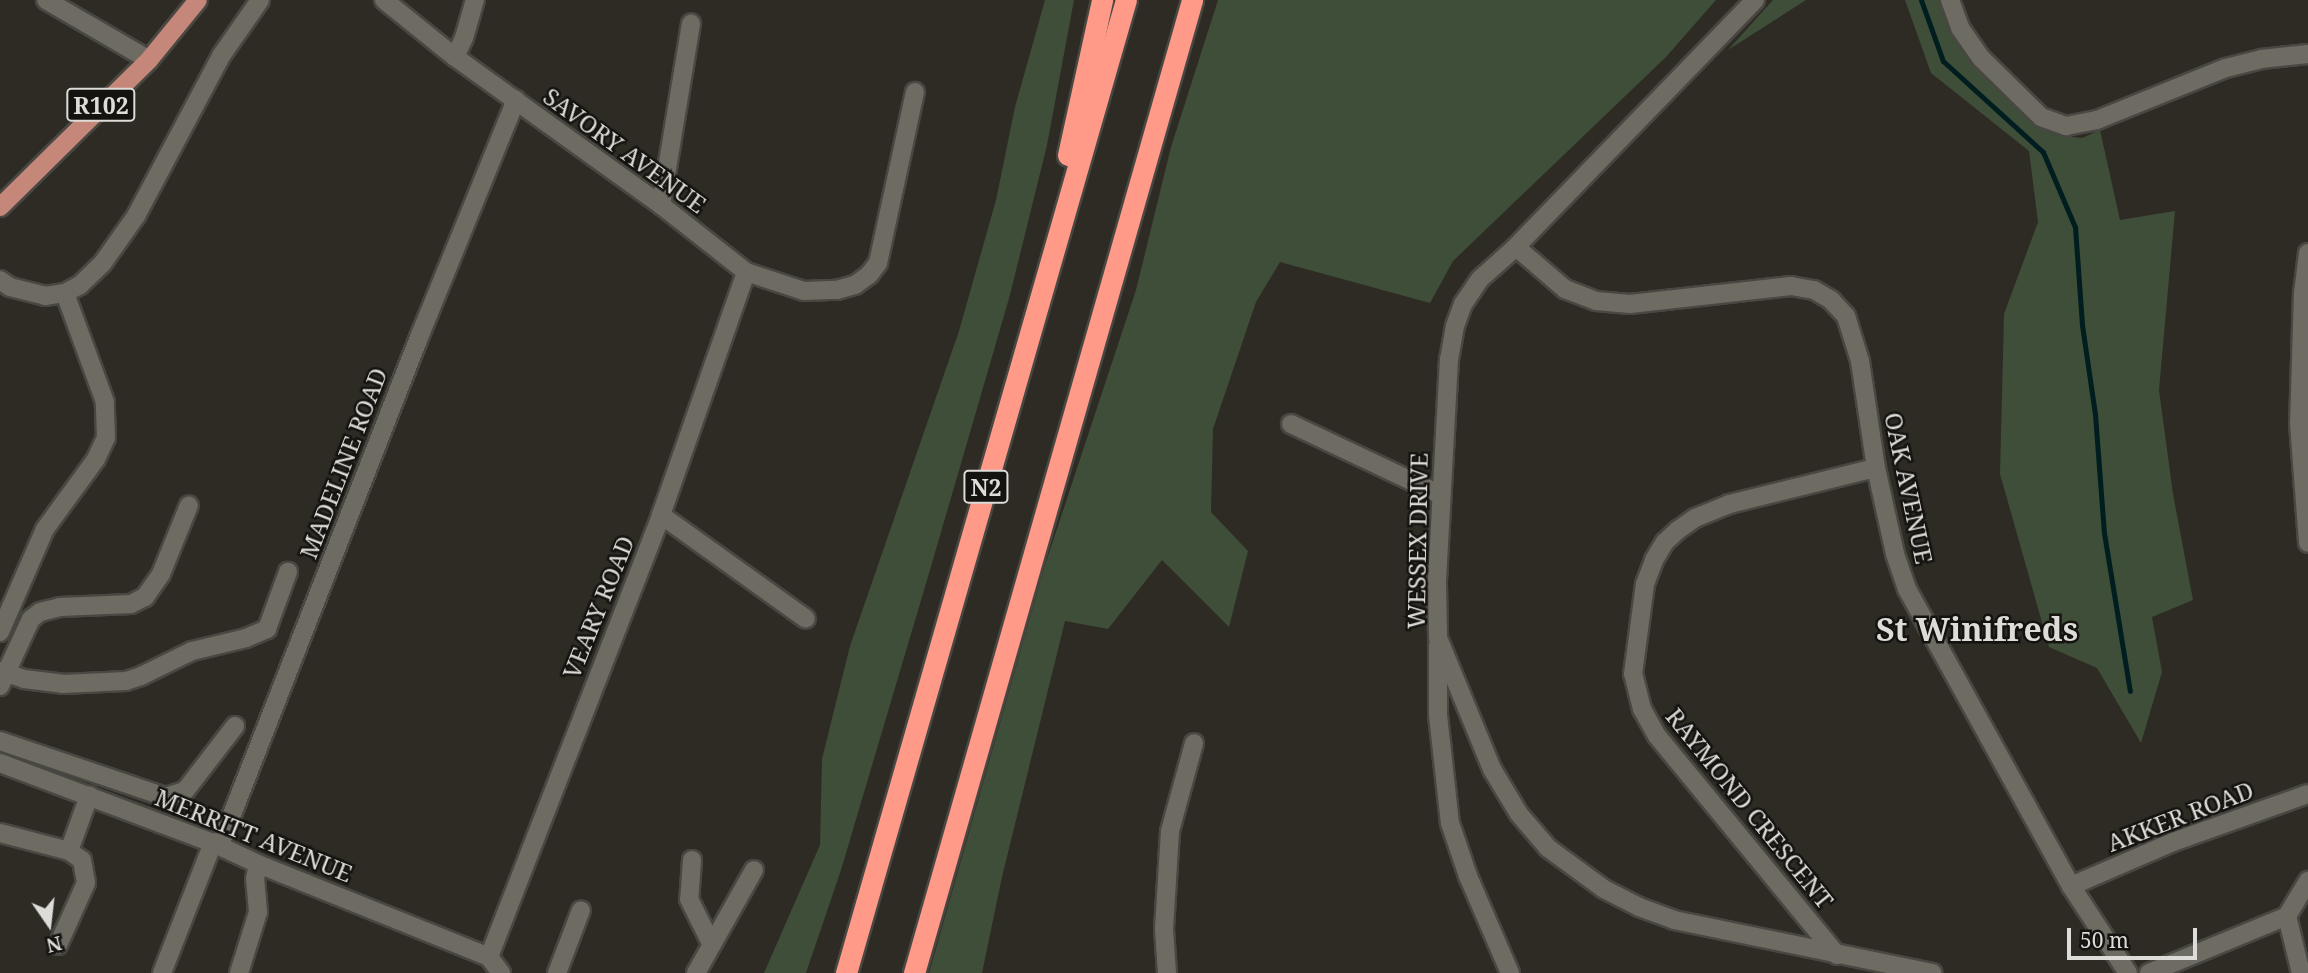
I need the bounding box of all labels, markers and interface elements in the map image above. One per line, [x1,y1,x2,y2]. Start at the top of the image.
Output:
street label: SAVORY AVENUE [538,81,712,219]
road number: R102 [66,86,136,124]
street label: MADELINE ROAD [293,364,393,562]
street label: OAK AVENUE [1879,410,1939,566]
street label: WESSEX DRIVE [1401,453,1433,629]
road number: N2 [963,467,1009,506]
street label: VEARY ROAD [556,531,640,683]
district label: St Winifreds [1876,610,2078,648]
street label: RAYMOND CRESCENT [1660,702,1840,914]
street label: AKKER ROAD [2103,775,2257,857]
street label: MERRITT AVENUE [151,782,357,888]
north arrow [14,889,84,959]
scale bar [2070,914,2200,958]
text: 50 m [2080,926,2129,954]
text: N [44,930,65,959]

